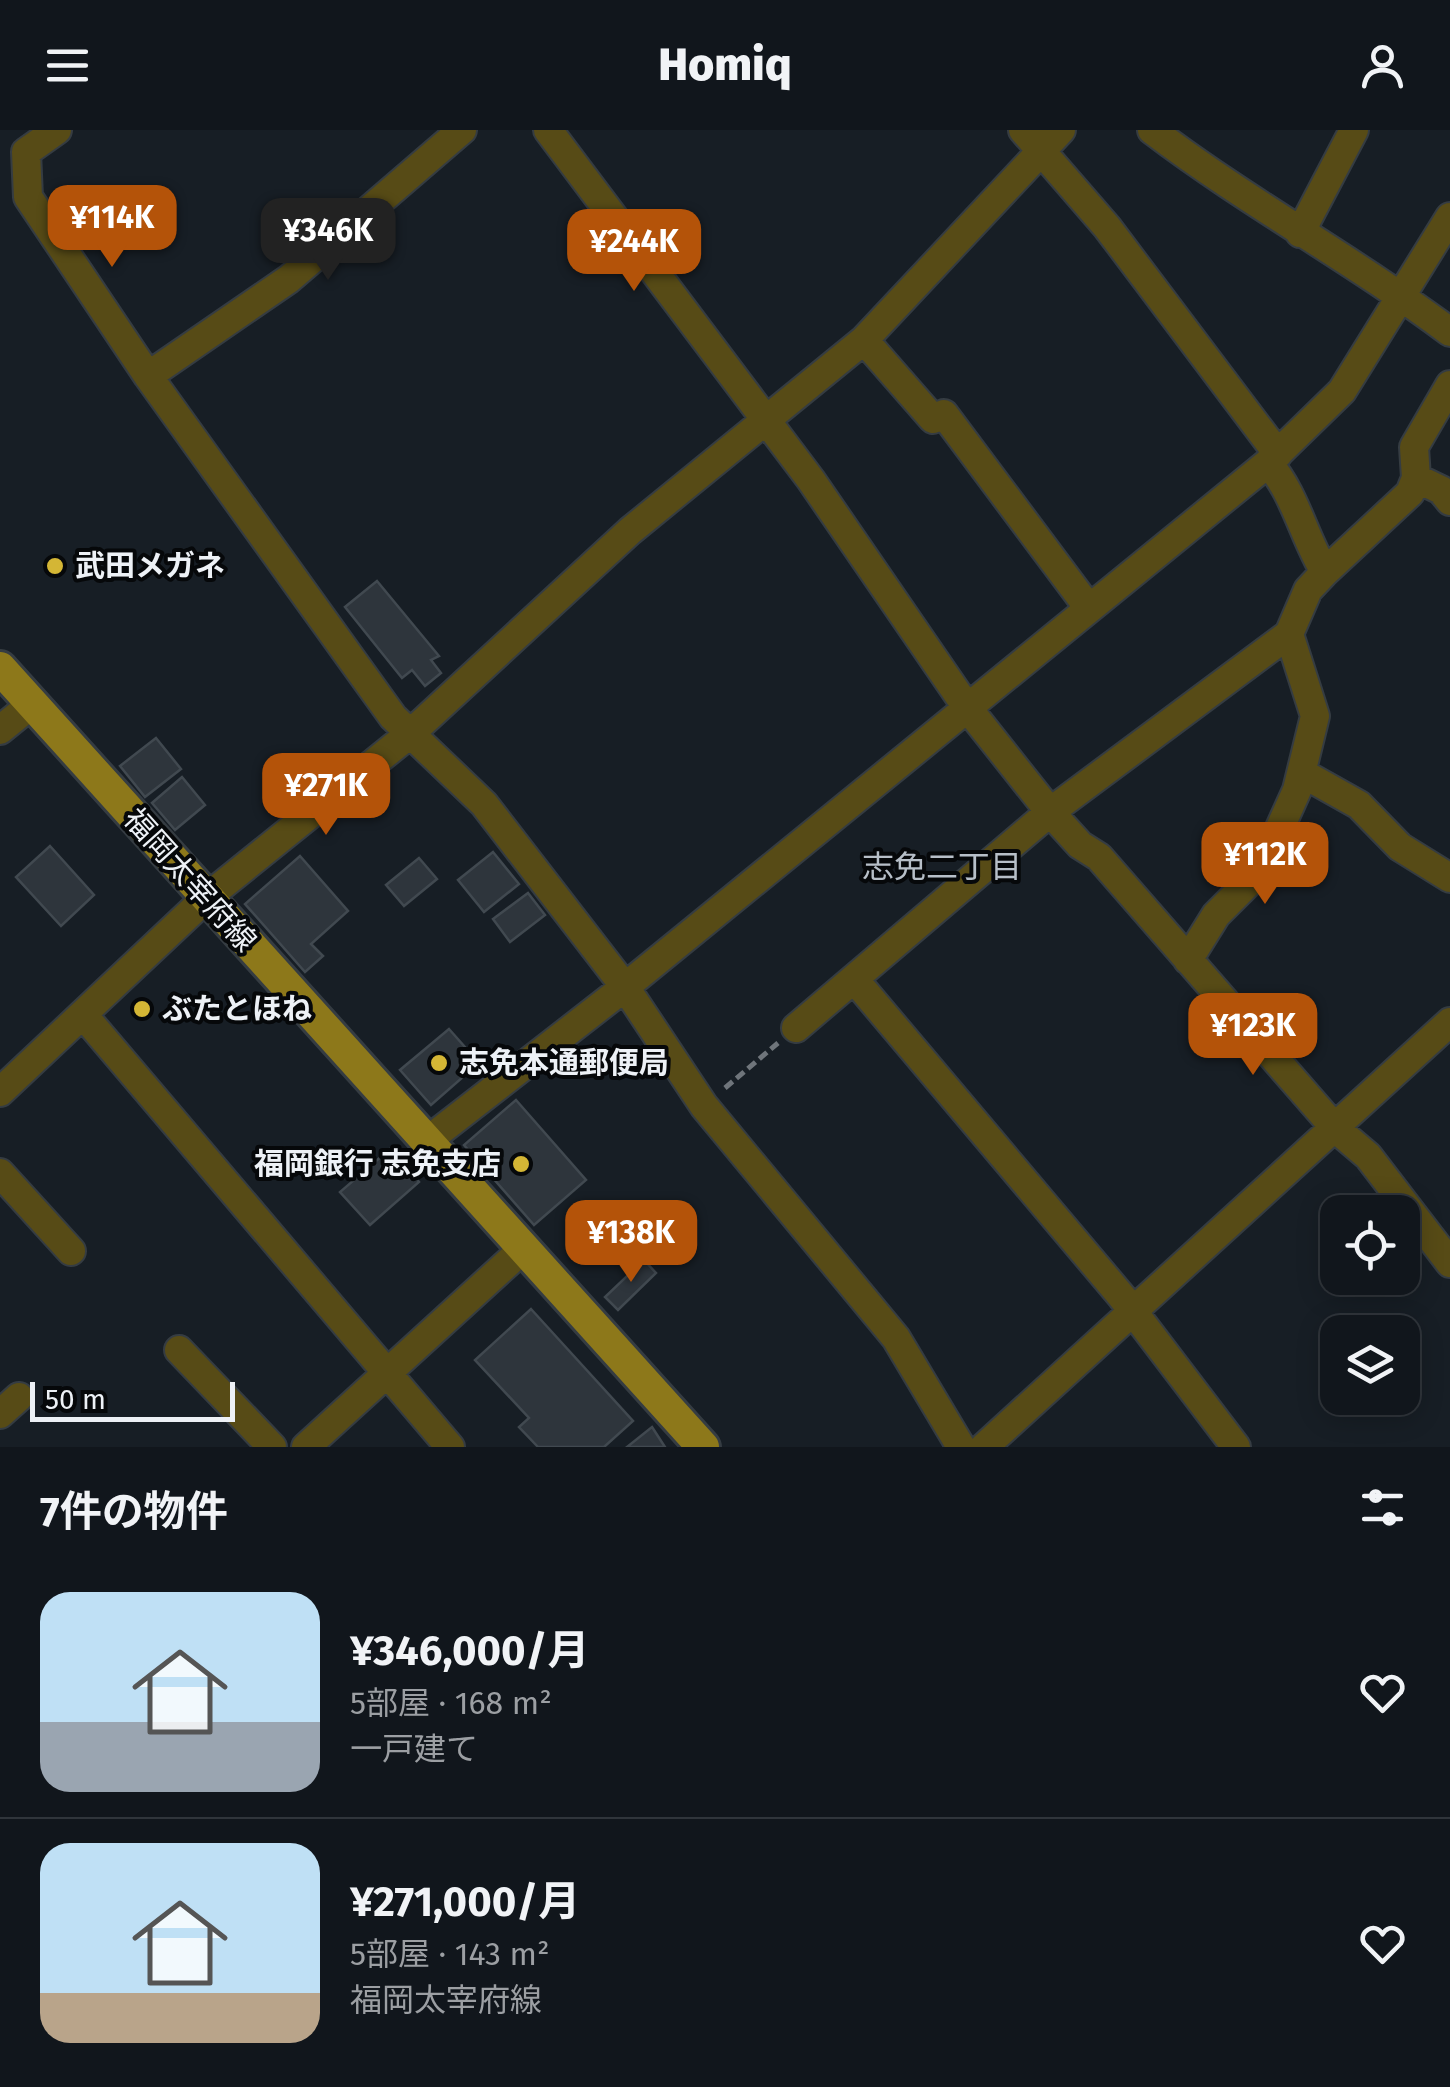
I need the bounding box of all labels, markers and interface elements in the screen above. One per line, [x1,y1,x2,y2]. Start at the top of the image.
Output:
icon: menu [40,38,95,93]
text: Homiq [658,38,792,92]
icon: person [1355,38,1410,93]
pin: ¥114K [42,185,182,270]
text: ¥114K [70,198,154,236]
pin: ¥346K [258,198,398,283]
pin: ¥244K [564,209,704,294]
text: ¥346K [283,211,373,249]
text: ¥244K [589,222,679,260]
place label: 武田メガネ [75,548,225,584]
marker: 武田メガネ [44,555,66,577]
pin: ¥271K [256,753,396,838]
text: ¥271K [284,766,368,804]
street label: 福岡太宰府線 [116,801,264,959]
pin: ¥112K [1195,822,1335,907]
text: ¥112K [1223,835,1307,873]
district label: 志免二丁目 [862,848,1022,886]
place label: ぶたとほね [162,991,312,1027]
pin: ¥123K [1183,993,1323,1078]
marker: ぶたとほね [131,998,153,1020]
text: ¥123K [1210,1006,1296,1044]
place label: 志免本通郵便局 [459,1045,669,1081]
marker: 志免本通郵便局 [428,1052,450,1074]
place label: 福岡銀行 志免支店 [254,1146,501,1182]
marker: 福岡銀行 志免支店 [510,1153,532,1175]
map controls [1320,1195,1420,1415]
button: locate [1320,1195,1420,1295]
pin: ¥138K [561,1200,701,1285]
text: ¥138K [587,1213,675,1251]
button: layers [1320,1315,1420,1415]
scale bar [30,1377,235,1422]
text: 50 m [45,1383,106,1416]
icon: filters [1355,1480,1410,1535]
text: 7件の物件 [40,1487,228,1537]
text: ¥346,000/月 [350,1626,589,1676]
icon: home [120,1632,240,1752]
icon: heart [1355,1665,1410,1720]
text: 5部屋 · 168 m² [350,1684,552,1722]
text: 一戸建て [350,1730,478,1768]
text: ¥271,000/月 [350,1877,580,1927]
icon: home [120,1883,240,2003]
icon: heart [1355,1916,1410,1971]
text: 5部屋 · 143 m² [350,1935,550,1973]
text: 福岡太宰府線 [350,1981,542,2019]

